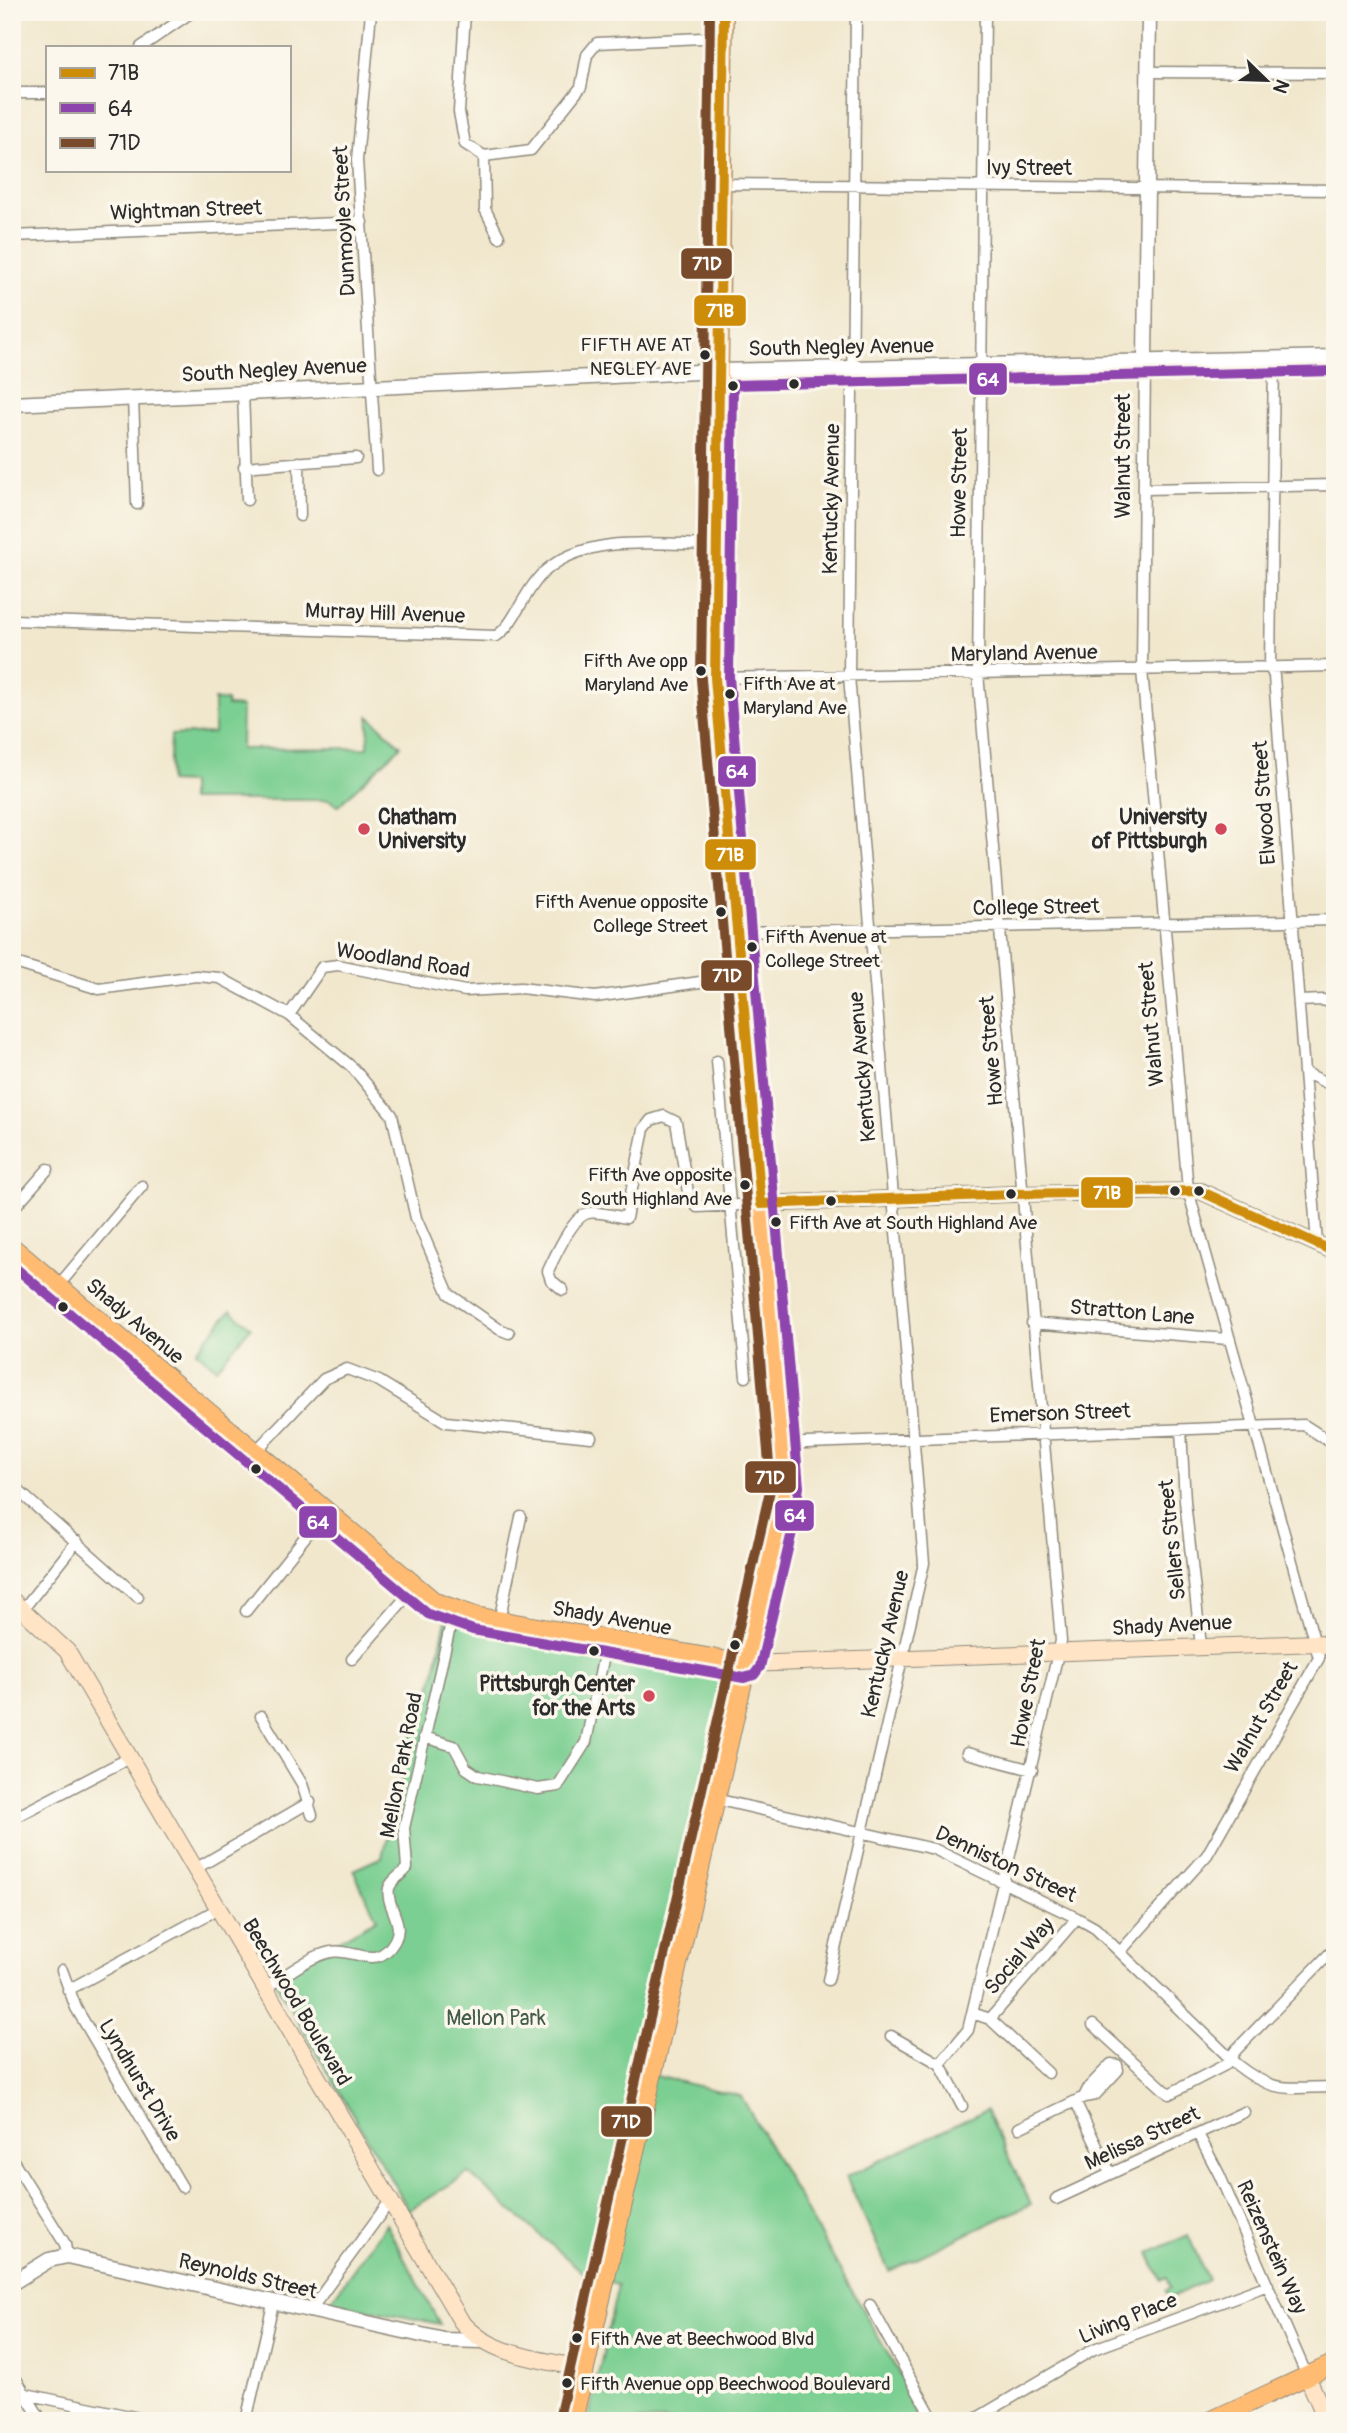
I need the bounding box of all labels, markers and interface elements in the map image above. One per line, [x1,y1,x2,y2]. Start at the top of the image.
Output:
legend [46,46,290,172]
north arrow [1232,46,1302,116]
text: 71B [108,60,139,87]
text: N [1267,76,1294,97]
text: 64 [108,96,132,123]
text: 71D [108,130,141,157]
street label: Dunmoyle Street [327,144,362,297]
street label: Ivy Street [986,155,1072,182]
street label: Wightman Street [110,194,263,227]
line badge: 71D [680,247,733,280]
text: 71D [692,252,722,276]
line badge: 71B [693,294,747,327]
text: 71B [706,299,734,323]
street label: South Negley Avenue [748,332,935,363]
place label: FIFTH AVE AT NEGLEY AVE [580,333,692,381]
marker: FIFTH AVE AT NEGLEY AVE [698,348,712,362]
street label: South Negley Avenue [181,352,368,389]
line badge: 64 [968,362,1008,396]
text: 64 [977,368,999,392]
unlabelled marker [787,377,801,391]
unlabelled marker [726,379,740,393]
street label: Walnut Street [1110,393,1137,519]
street label: Kentucky Avenue [817,423,846,575]
street label: Howe Street [945,427,974,538]
street label: Murray Hill Avenue [305,597,466,630]
street label: Maryland Avenue [950,639,1098,668]
place label: Fifth Ave opp Maryland Ave [583,649,689,697]
marker: Fifth Ave opp Maryland Ave [694,664,708,678]
place label: Fifth Ave at Maryland Ave [743,672,847,720]
marker: Fifth Ave at Maryland Ave [723,687,737,701]
street label: Elwood Street [1247,739,1282,866]
line badge: 64 [717,755,757,788]
text: 64 [726,760,748,784]
place label: Chatham University [378,804,466,855]
place label: University of Pittsburgh [1091,804,1207,855]
marker: Chatham University [356,821,372,837]
marker: University of Pittsburgh [1213,821,1229,837]
line badge: 71B [704,838,757,871]
text: 71B [716,843,744,867]
place label: Fifth Avenue opposite College Street [535,890,709,938]
street label: College Street [972,893,1100,922]
marker: Fifth Avenue opposite College Street [714,905,728,919]
place label: Fifth Avenue at College Street [765,925,887,973]
street label: Woodland Road [334,937,472,984]
marker: Fifth Avenue at College Street [745,940,759,954]
line badge: 71D [700,959,753,992]
street label: Walnut Street [1133,960,1170,1087]
text: 71D [712,964,742,988]
street label: Kentucky Avenue [842,990,883,1143]
street label: Howe Street [973,994,1010,1107]
place label: Fifth Ave opposite South Highland Ave [580,1163,733,1211]
line badge: 71B [1080,1176,1134,1209]
marker: Fifth Ave opposite South Highland Ave [738,1178,752,1192]
text: 71B [1093,1181,1121,1205]
unlabelled marker [1168,1184,1182,1198]
unlabelled marker [1192,1184,1206,1198]
unlabelled marker [1004,1187,1018,1201]
unlabelled marker [824,1194,838,1208]
place label: Fifth Ave at South Highland Ave [789,1211,1038,1235]
marker: Fifth Ave at South Highland Ave [769,1215,783,1229]
street label: Shady Avenue [80,1272,190,1371]
street label: Stratton Lane [1069,1294,1196,1331]
unlabelled marker [56,1300,70,1314]
street label: Emerson Street [989,1398,1132,1429]
line badge: 71D [744,1460,797,1494]
unlabelled marker [249,1462,263,1476]
text: 71D [755,1466,785,1490]
street label: Sellers Street [1153,1478,1192,1602]
line badge: 64 [774,1499,815,1532]
text: 64 [784,1504,806,1528]
line badge: 64 [298,1505,338,1539]
text: 64 [307,1511,329,1535]
street label: Kentucky Avenue [855,1567,916,1721]
street label: Shady Avenue [550,1595,674,1642]
street label: Shady Avenue [1111,1609,1233,1642]
street label: Howe Street [1005,1636,1052,1750]
unlabelled marker [728,1638,742,1652]
unlabelled marker [587,1644,601,1658]
street label: Walnut Street [1218,1656,1305,1778]
place label: Pittsburgh Center for the Arts [479,1671,636,1722]
marker: Pittsburgh Center for the Arts [641,1688,657,1704]
street label: Mellon Park Road [374,1690,429,1840]
street label: Denniston Street [931,1820,1081,1909]
street label: Social Way [978,1912,1060,2001]
street label: Beechwood Boulevard [236,1914,357,2091]
park label: Mellon Park [446,2005,546,2032]
street label: Lyndhurst Drive [92,2014,187,2147]
street label: Melissa Street [1080,2100,1205,2177]
line badge: 71D [600,2105,653,2138]
text: 71D [611,2110,641,2134]
street label: Reizenstein Way [1230,2176,1313,2318]
street label: Reynolds Street [176,2247,320,2306]
street label: Living Place [1075,2286,1182,2350]
place label: Fifth Ave at Beechwood Blvd [590,2327,814,2351]
marker: Fifth Ave at Beechwood Blvd [570,2331,584,2345]
place label: Fifth Avenue opp Beechwood Boulevard [580,2372,890,2396]
marker: Fifth Avenue opp Beechwood Boulevard [560,2376,574,2390]

